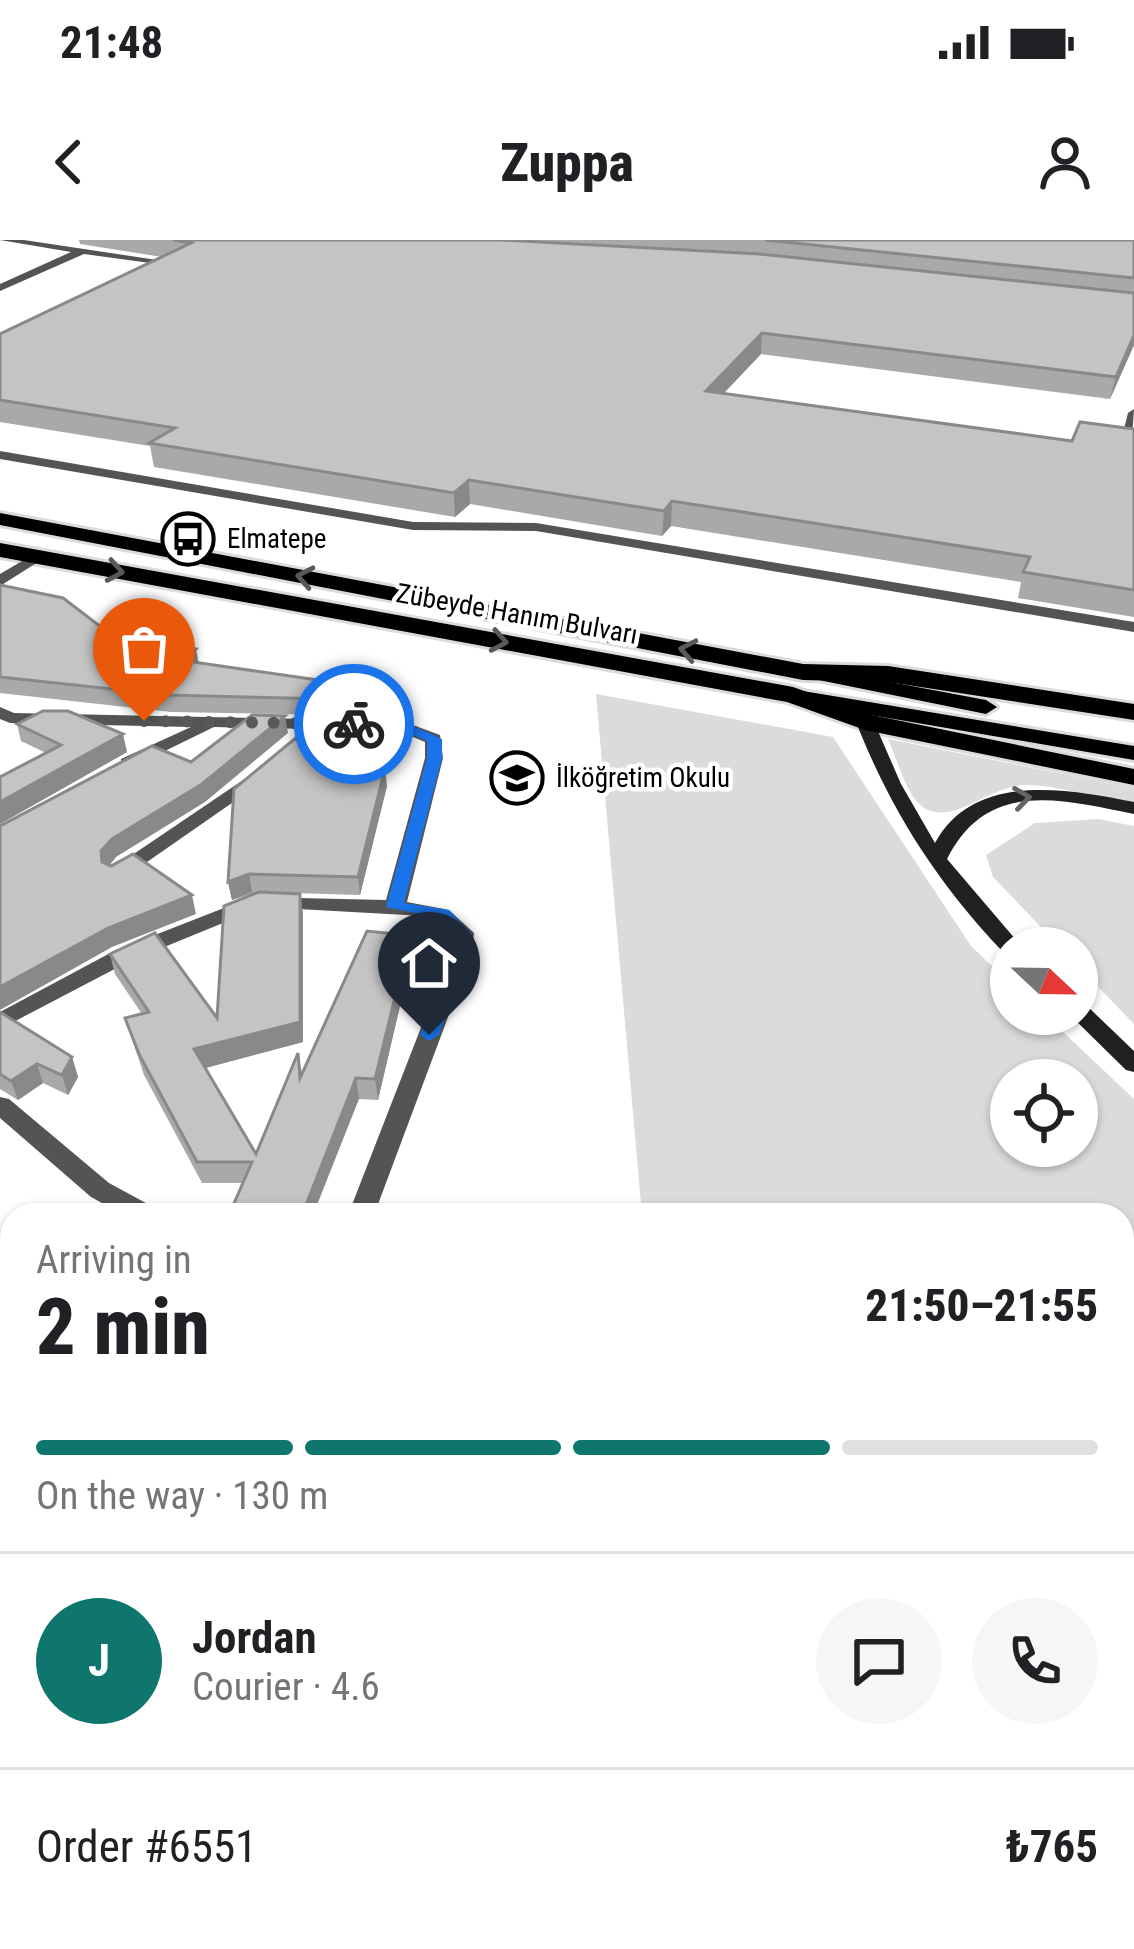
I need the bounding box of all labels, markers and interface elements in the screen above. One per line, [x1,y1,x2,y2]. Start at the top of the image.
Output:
text: 21:48 [60,16,163,69]
icon: back [36,129,102,195]
icon: person [1032,129,1098,195]
text: Zuppa [500,131,634,194]
bus stop icon: Elmatepe [160,511,216,567]
place label: Elmatepe [227,523,327,555]
one-way arrow [105,557,125,583]
one-way arrow [295,565,315,591]
street label: Zübeyde Hanım Bulvarı [394,577,640,651]
pin [93,598,195,721]
icon: bag [111,616,177,682]
one-way arrow [488,627,508,653]
one-way arrow [678,638,698,664]
courier [294,664,414,784]
icon: bike [321,691,387,757]
school or university icon: İlköğretim Okulu [489,750,545,806]
place label: İlköğretim Okulu [556,762,730,794]
one-way arrow [1012,786,1032,812]
pin [378,912,480,1035]
north arrow [990,927,1098,1035]
map controls [990,927,1098,1167]
icon: home [396,930,462,996]
button: locate [990,1059,1098,1167]
text: Arriving in [36,1237,192,1283]
text: 21:50–21:55 [865,1279,1098,1332]
text: 2 min [36,1282,210,1373]
text: On the way · 130 m [36,1473,328,1519]
button: chat [816,1598,942,1724]
button: phone [972,1598,1098,1724]
text: Jordan [192,1611,317,1664]
text: J [88,1634,110,1687]
text: Courier · 4.6 [192,1664,380,1710]
text: Order #6551 [36,1820,257,1873]
text: ₺765 [1006,1820,1098,1873]

